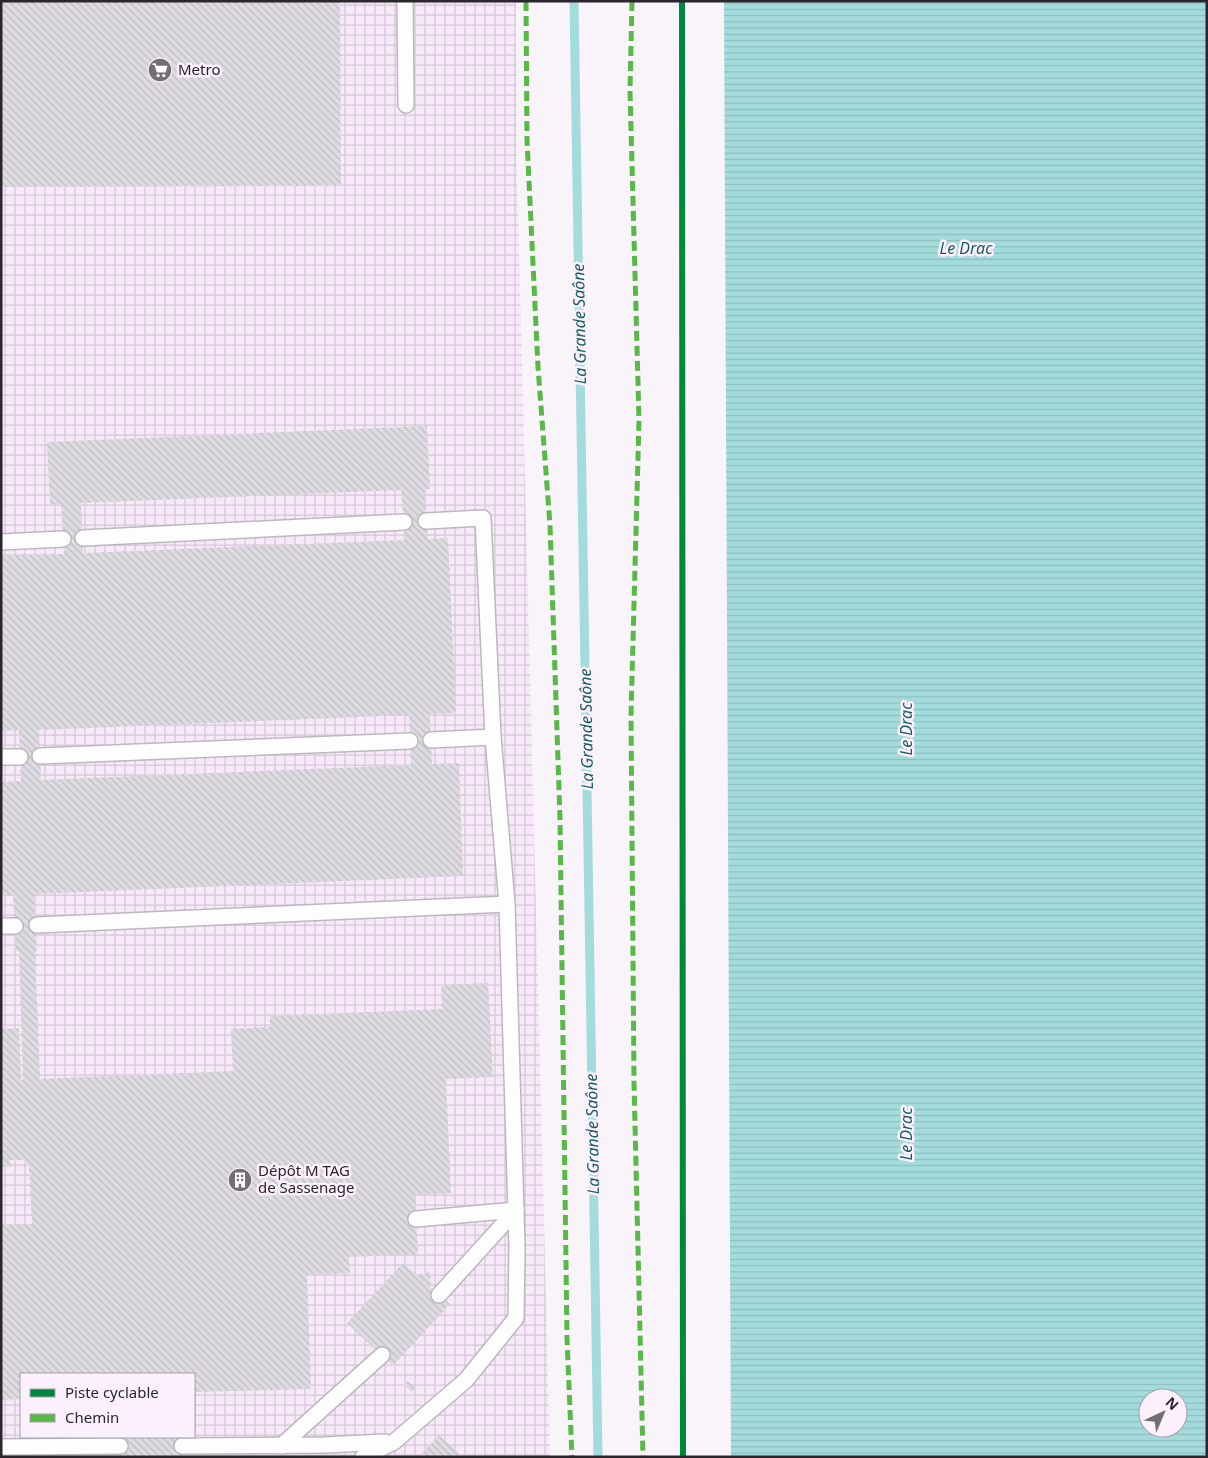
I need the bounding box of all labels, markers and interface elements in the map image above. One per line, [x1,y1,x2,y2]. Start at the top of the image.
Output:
supermarket icon: Metro [147,57,173,83]
place label: Metro [178,59,220,79]
water label: Le Drac [940,237,993,259]
water label: La Grande Saône [567,263,591,385]
water label: La Grande Saône [574,668,598,790]
water label: Le Drac [895,702,917,755]
water label: La Grande Saône [580,1073,604,1195]
water label: Le Drac [895,1107,917,1160]
place label: Dépôt M TAG de Sassenage [258,1160,354,1197]
building icon: Dépôt M TAG de Sassenage [227,1167,253,1193]
legend [20,1373,195,1438]
text: Piste cyclable [65,1382,159,1402]
north arrow [1138,1388,1188,1438]
text: N [1162,1392,1183,1414]
text: Chemin [65,1407,119,1427]

